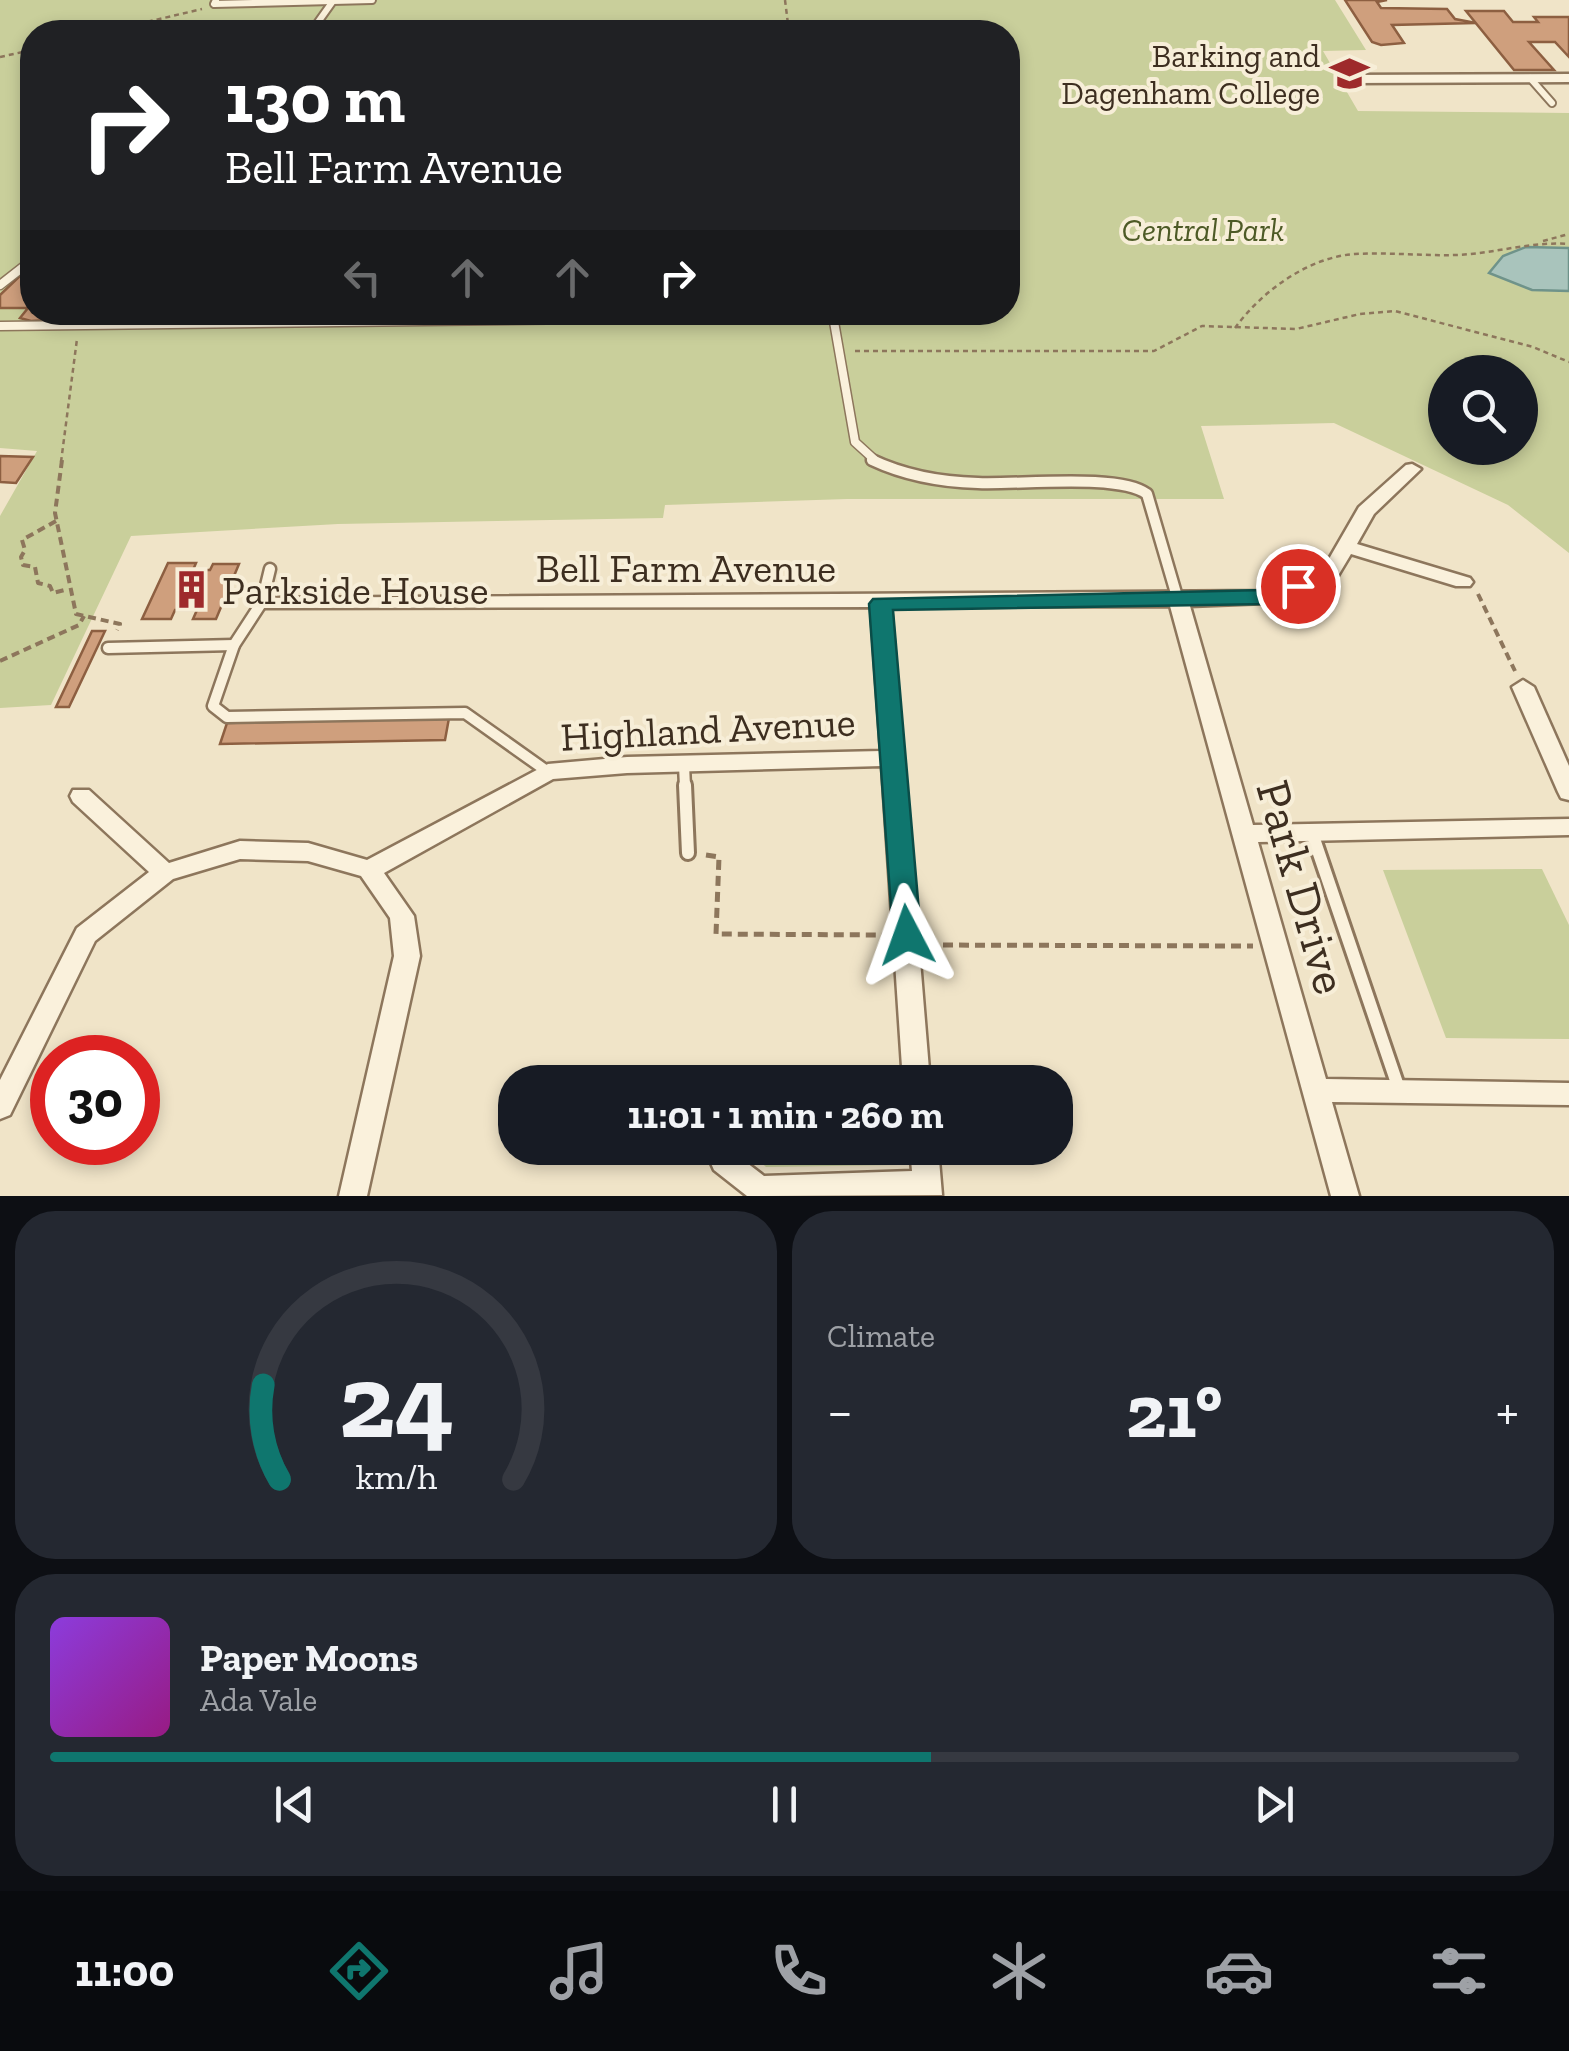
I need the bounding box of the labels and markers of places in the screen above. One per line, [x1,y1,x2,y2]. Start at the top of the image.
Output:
place label: Barking and Dagenham College [1061,37,1320,112]
school or university icon: Barking and Dagenham College [1329,53,1371,95]
pin [1256,544,1341,629]
place label: Parkside House [222,566,489,614]
building icon: Parkside House [171,569,213,611]

